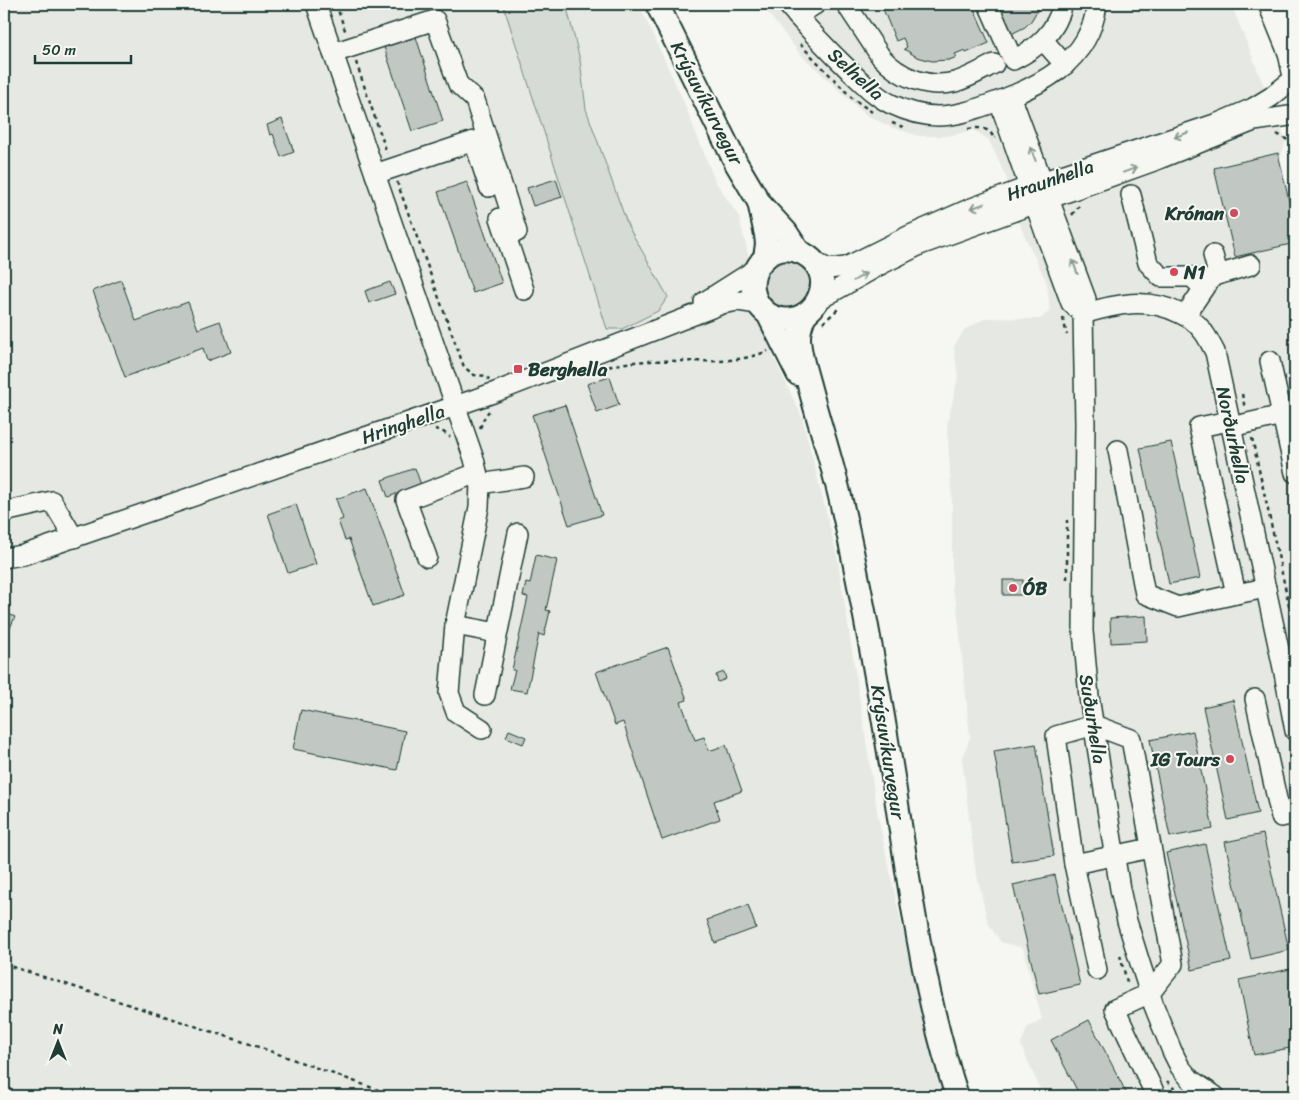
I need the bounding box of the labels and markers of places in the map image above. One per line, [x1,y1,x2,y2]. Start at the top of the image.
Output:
place label: Krónan [1164,197,1225,230]
marker: Krónan [1228,207,1240,219]
place label: N1 [1183,256,1205,289]
marker: N1 [1168,266,1180,278]
place label: Berghella [528,353,608,386]
marker: Berghella [512,363,524,375]
place label: ÓB [1023,572,1047,605]
marker: ÓB [1007,582,1019,594]
place label: IG Tours [1150,743,1221,776]
marker: IG Tours [1224,753,1236,765]

